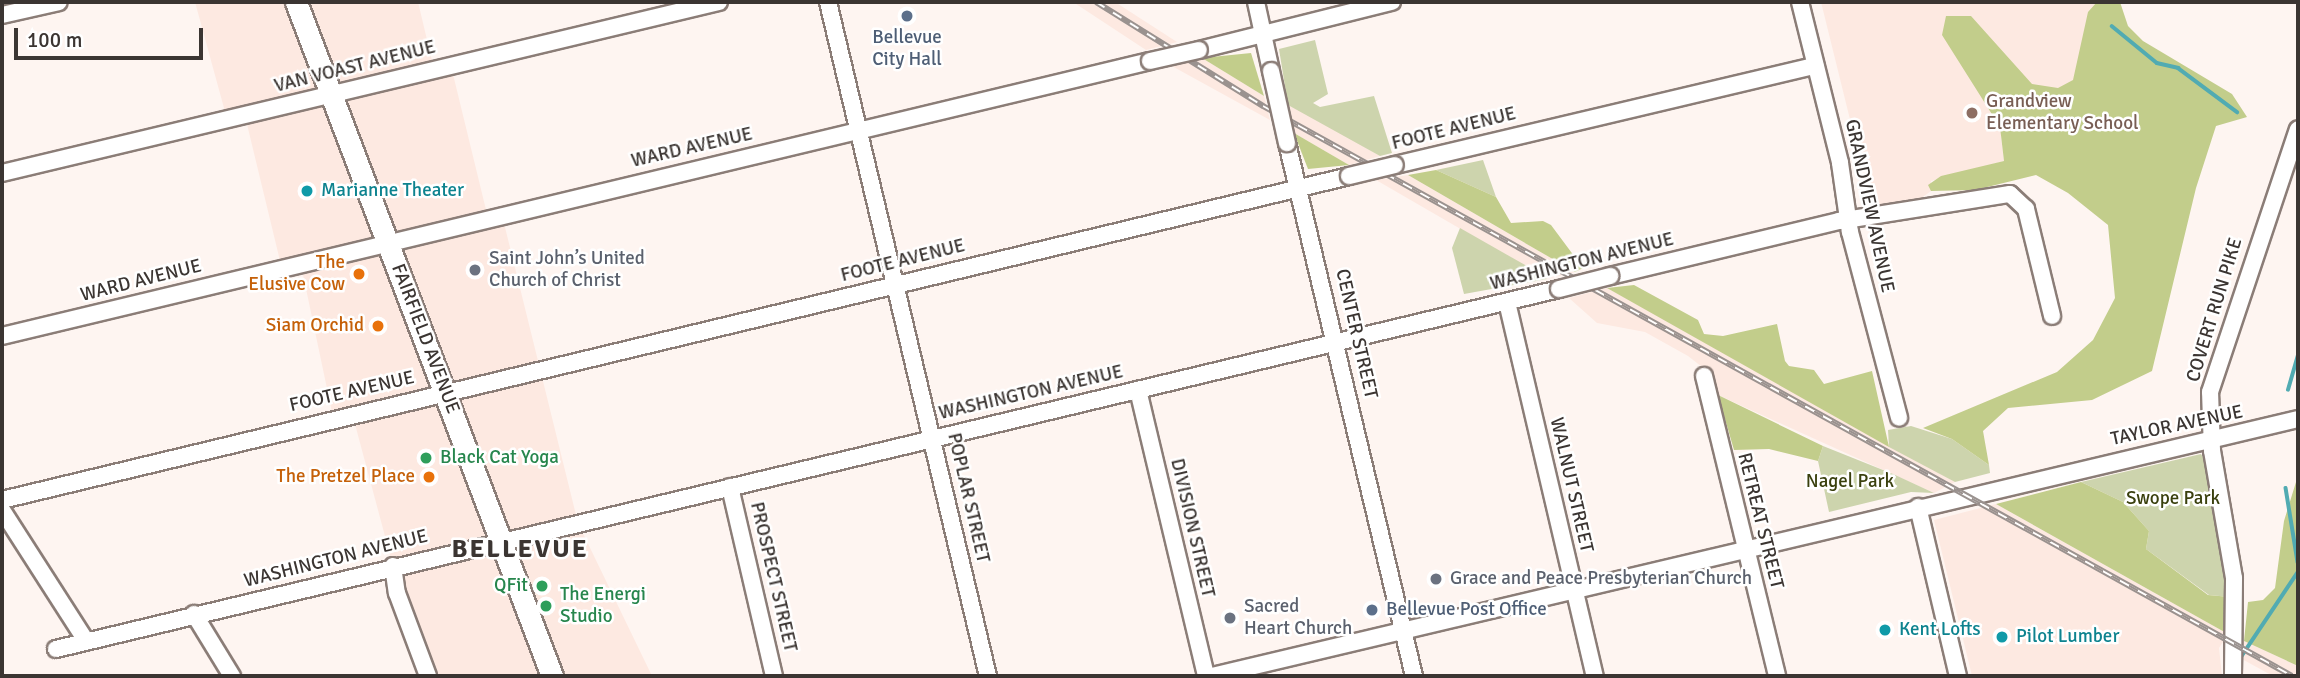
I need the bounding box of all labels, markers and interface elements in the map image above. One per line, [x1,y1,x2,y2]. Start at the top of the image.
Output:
marker: Bellevue City Hall [899,8,915,24]
scale bar [18,14,206,58]
text: 100 m [27,27,82,53]
place label: Bellevue City Hall [872,27,942,71]
street label: VAN VOAST AVENUE [272,36,438,98]
place label: Grandview Elementary School [1986,91,2139,135]
street label: FOOTE AVENUE [1389,103,1519,155]
marker: Grandview Elementary School [1964,105,1980,121]
street label: GRANDVIEW AVENUE [1839,117,1899,295]
street label: WARD AVENUE [629,123,755,173]
place label: Marianne Theater [321,180,464,202]
marker: Marianne Theater [299,183,315,199]
street label: WASHINGTON AVENUE [1488,228,1676,296]
street label: FOOTE AVENUE [838,235,968,287]
street label: COVERT RUN PIKE [2182,235,2248,385]
place label: Saint John’s United Church of Christ [489,248,645,292]
place label: The Elusive Cow [248,252,345,296]
street label: WARD AVENUE [78,255,204,307]
street label: FAIRFIELD AVENUE [386,261,464,417]
marker: Saint John’s United Church of Christ [467,262,483,278]
marker: The Elusive Cow [351,266,367,282]
street label: CENTER STREET [1330,267,1382,401]
place label: Siam Orchid [266,315,364,337]
marker: Siam Orchid [370,318,386,334]
street label: WASHINGTON AVENUE [937,361,1125,425]
street label: FOOTE AVENUE [287,367,417,417]
street label: TAYLOR AVENUE [2109,401,2245,451]
street label: WALNUT STREET [1544,415,1598,555]
street label: POPLAR STREET [942,431,994,565]
place label: Black Cat Yoga [440,447,559,469]
marker: Black Cat Yoga [418,450,434,466]
street label: RETREAT STREET [1732,451,1788,591]
street label: DIVISION STREET [1165,456,1219,600]
place label: The Pretzel Place [276,466,415,488]
marker: The Pretzel Place [421,469,437,485]
park label: Nagel Park [1806,471,1894,493]
park label: Swope Park [2126,488,2220,510]
street label: PROSPECT STREET [745,500,801,654]
street label: WASHINGTON AVENUE [242,525,430,593]
district label: BELLEVUE [452,534,588,566]
place label: Grace and Peace Presbyterian Church [1450,568,1752,590]
marker: Grace and Peace Presbyterian Church [1428,571,1444,587]
place label: QFit [494,575,528,597]
marker: QFit [534,578,550,594]
place label: The Energi Studio [560,584,646,628]
place label: Sacred Heart Church [1244,596,1352,640]
marker: The Energi Studio [538,598,554,614]
place label: Bellevue Post Office [1386,599,1547,621]
marker: Bellevue Post Office [1364,602,1380,618]
marker: Sacred Heart Church [1222,610,1238,626]
place label: Kent Lofts [1899,619,1981,641]
marker: Kent Lofts [1877,622,1893,638]
place label: Pilot Lumber [2016,626,2119,648]
marker: Pilot Lumber [1994,629,2010,645]

